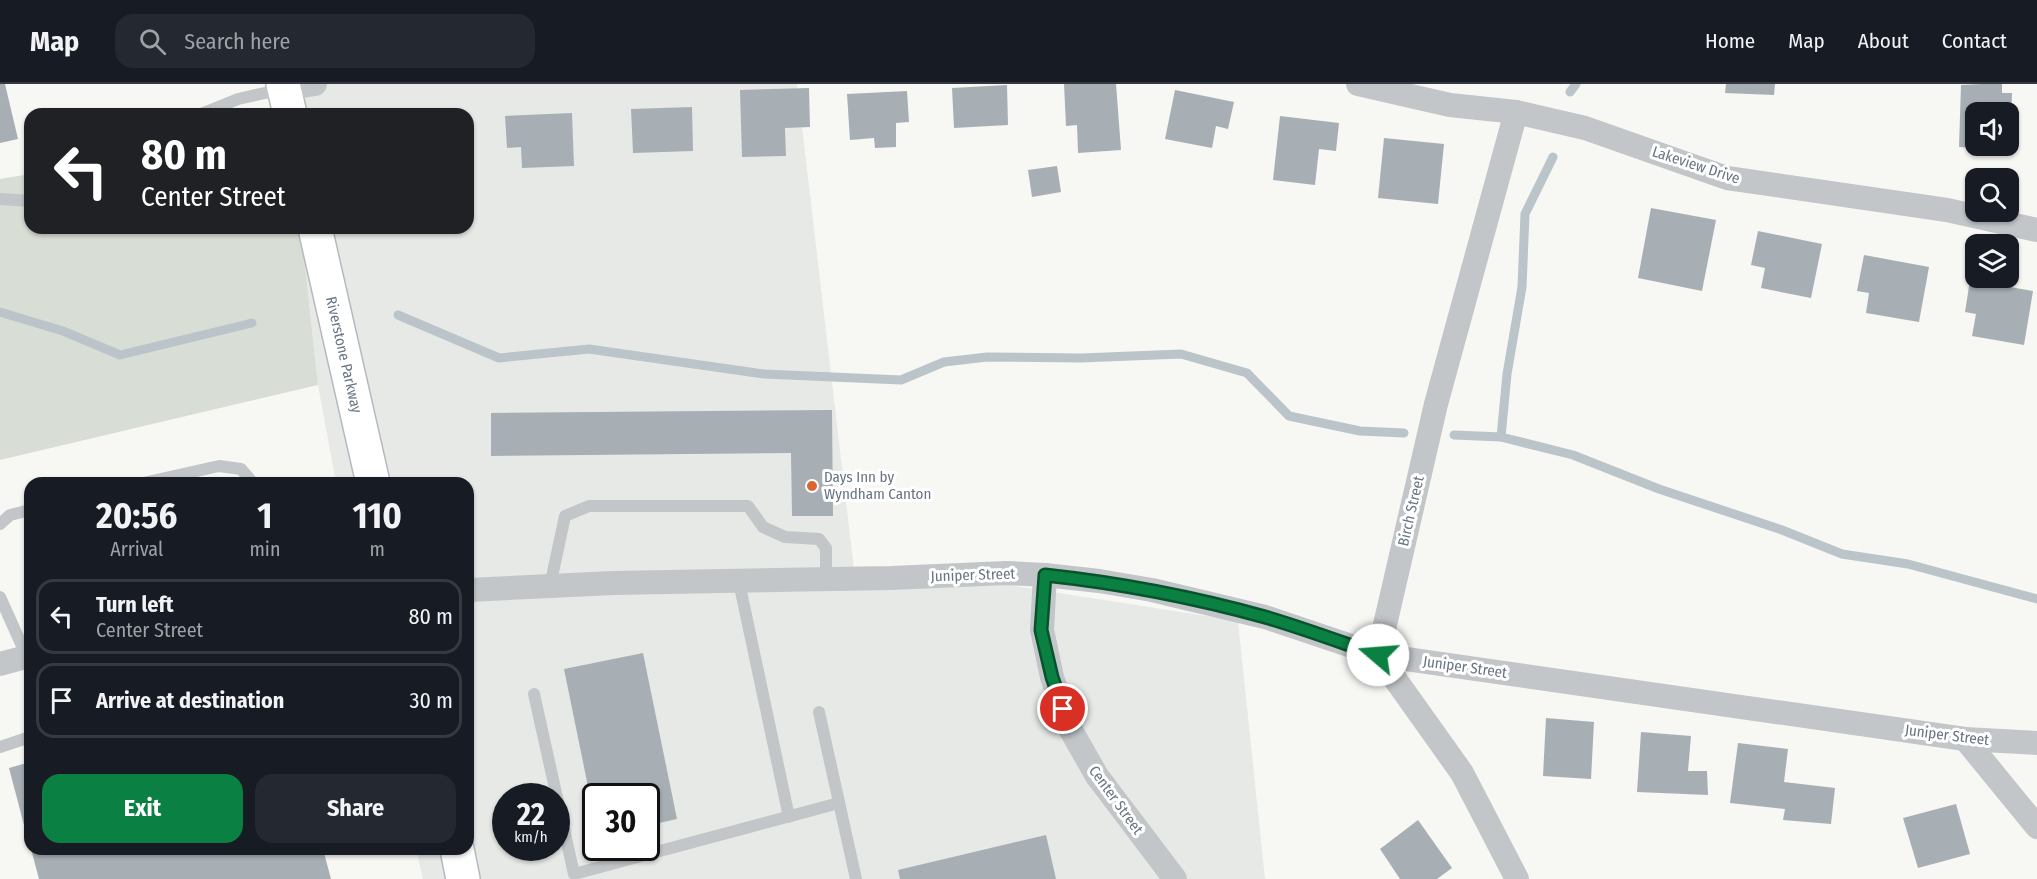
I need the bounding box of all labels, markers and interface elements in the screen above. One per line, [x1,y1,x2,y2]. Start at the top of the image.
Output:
search box [115,14,535,68]
text: Map [30,25,79,58]
icon: search [136,25,169,58]
text: Search here [184,28,290,55]
text: Home [1705,28,1755,54]
text: Map [1788,28,1825,54]
text: About [1858,28,1909,54]
text: Contact [1942,28,2007,54]
map controls [1965,102,2019,288]
button: sound [1965,102,2019,156]
text: 80 m [141,130,227,180]
icon: left [42,132,120,210]
street label: Lakeview Drive [1650,142,1742,188]
button: search [1965,168,2019,222]
text: Center Street [141,181,286,213]
button: layers [1965,234,2019,288]
street label: Riverstone Parkway [322,295,366,415]
place label: Days Inn by Wyndham Canton [824,468,931,503]
street label: Birch Street [1394,474,1428,548]
marker: Days Inn by Wyndham Canton [805,479,819,493]
text: 20:56 [96,494,177,538]
text: 1 [257,494,273,538]
text: 110 [352,494,402,538]
text: Arrival [110,537,163,561]
text: min [249,537,280,561]
text: m [370,537,385,561]
street label: Juniper Street [930,565,1016,585]
text: Turn left [96,591,174,618]
icon: left [45,600,78,633]
text: 80 m [408,603,453,630]
text: Center Street [96,618,203,642]
position arrow [1346,623,1410,687]
street label: Juniper Street [1422,652,1508,682]
pin [1037,683,1088,734]
icon: arrive [45,684,78,717]
text: Arrive at destination [96,687,284,714]
text: 30 m [410,687,453,714]
icon: arrive [1046,692,1079,725]
street label: Juniper Street [1904,721,1990,749]
street label: Center Street [1085,762,1147,838]
button: Exit [42,774,243,843]
button: Share [255,774,456,843]
speed limit sign: 30 [582,783,660,861]
text: 22 [517,797,545,833]
text: km/h [514,828,548,846]

